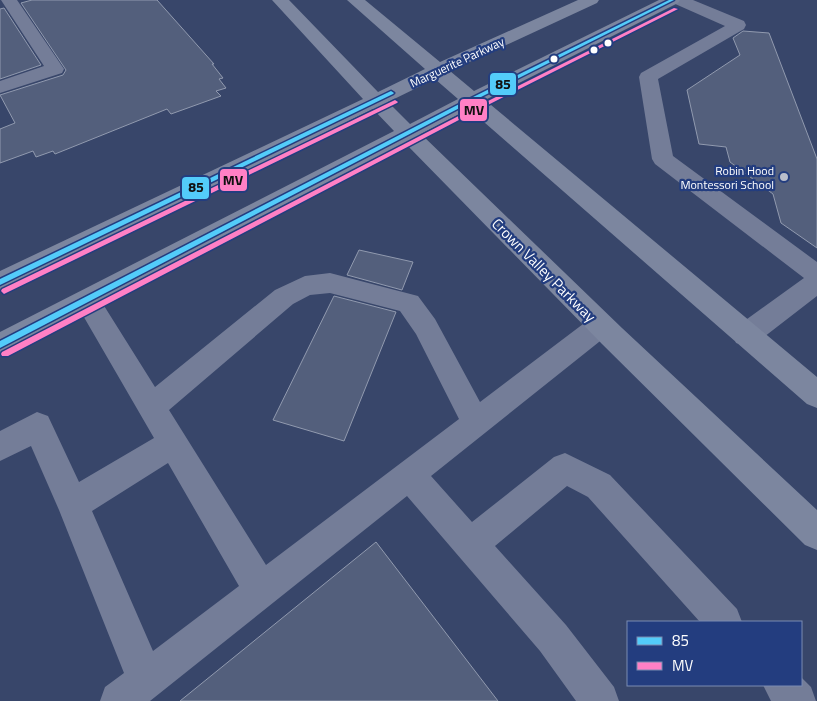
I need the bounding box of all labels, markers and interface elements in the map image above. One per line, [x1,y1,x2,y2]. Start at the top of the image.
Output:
street label: Marguerite Parkway [407,32,508,92]
unlabelled marker [603,38,613,48]
unlabelled marker [589,45,599,55]
unlabelled marker [549,54,559,64]
line badge: 85 [489,72,517,96]
text: 85 [495,73,511,94]
line badge: MV [459,98,488,122]
text: MV [464,99,485,120]
place label: Robin Hood Montessori School [680,161,774,194]
line badge: MV [219,168,248,192]
text: MV [223,169,244,190]
marker: Robin Hood Montessori School [778,171,790,183]
line badge: 85 [181,176,210,200]
text: 85 [188,176,204,197]
street label: Crown Valley Parkway [487,213,601,327]
legend [627,621,802,686]
text: 85 [672,629,689,652]
text: MV [672,654,694,677]

